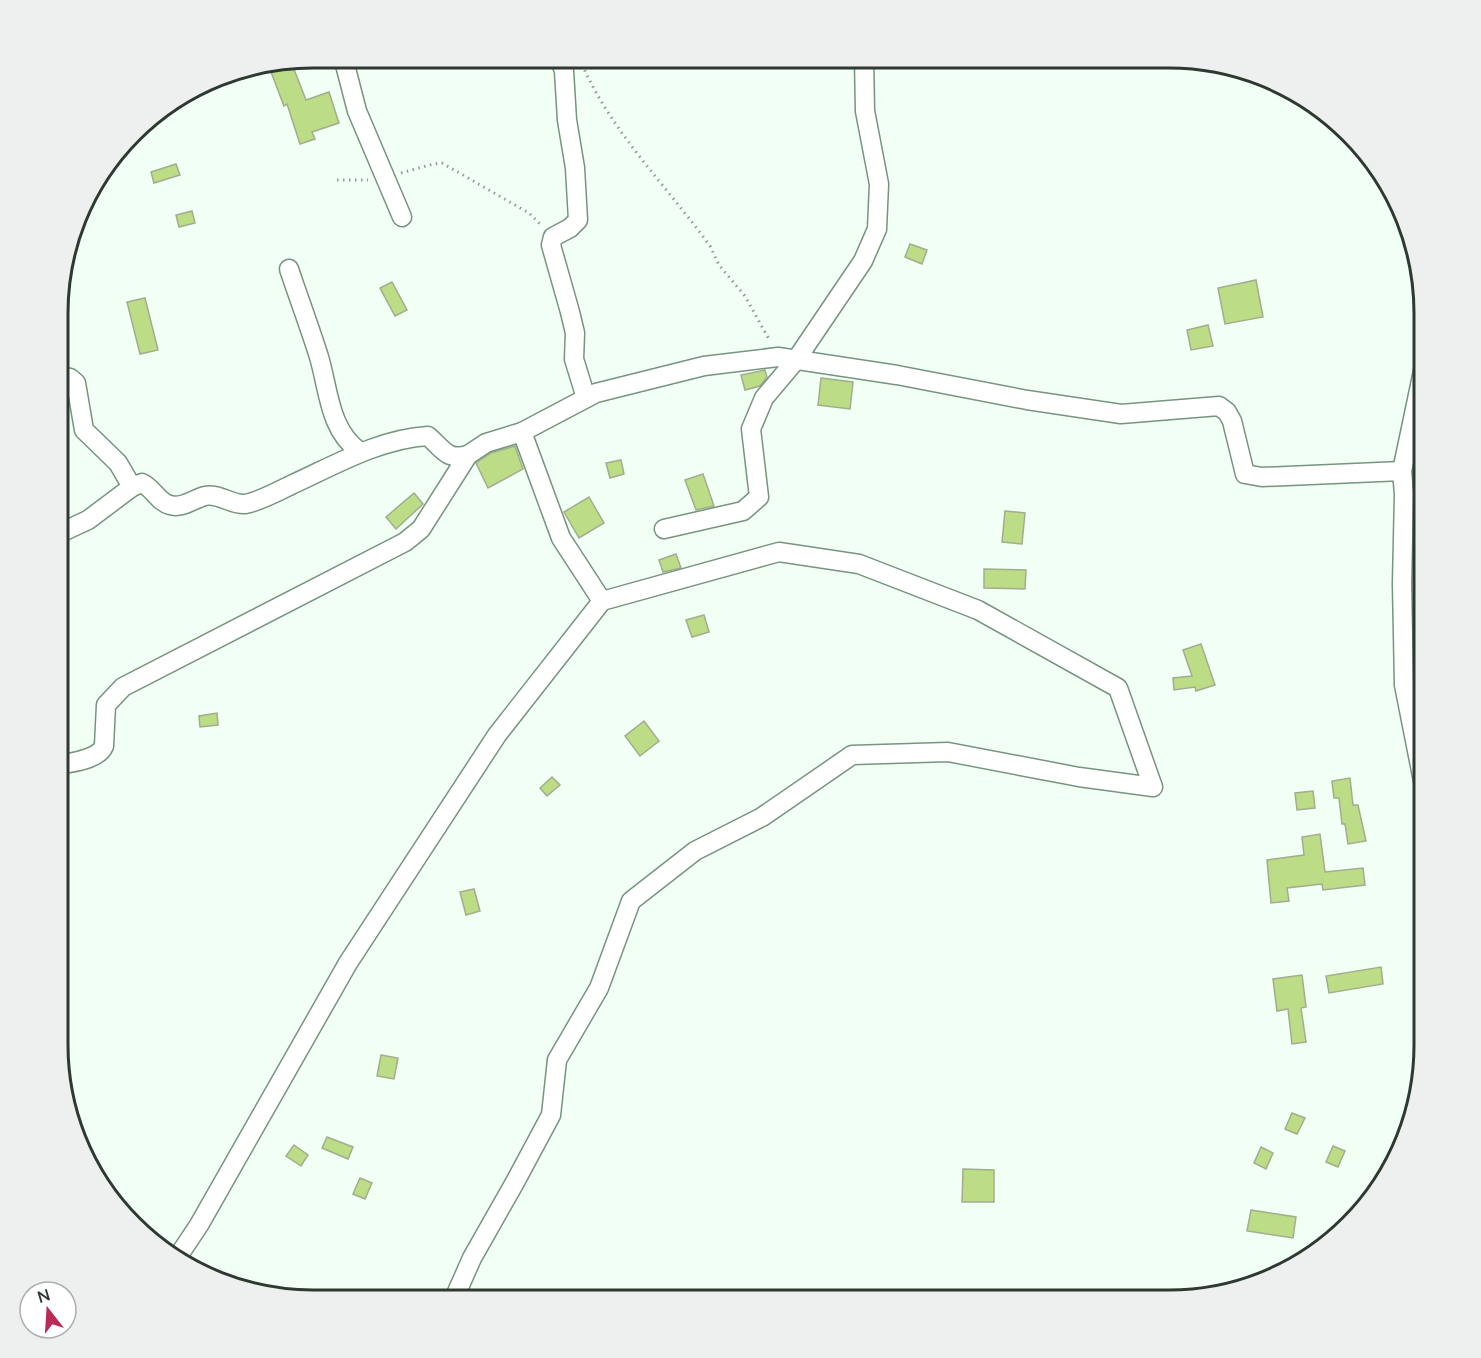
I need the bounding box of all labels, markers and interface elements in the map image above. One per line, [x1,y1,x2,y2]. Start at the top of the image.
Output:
north arrow [18,1280,78,1340]
text: N [35,1284,52,1306]

